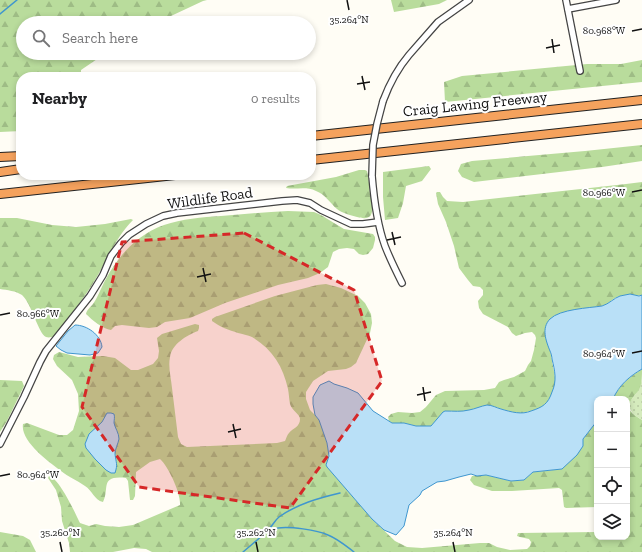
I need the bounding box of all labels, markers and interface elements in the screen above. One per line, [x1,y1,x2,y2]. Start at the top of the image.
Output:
text: 35.264°N [329,14,369,26]
search box [16,16,316,60]
text: 80.968°W [583,25,626,37]
icon: search [30,27,52,49]
text: Search here [62,29,138,47]
street label: Craig Lawing Freeway [402,87,548,121]
text: Nearby [32,88,87,108]
text: 0 results [251,91,300,106]
street label: Wildlife Road [166,183,254,213]
text: 80.966°W [583,187,626,199]
text: 80.966°W [17,308,60,320]
text: 80.964°W [583,348,626,360]
map controls [594,396,630,540]
button: + [594,396,630,432]
button: − [594,432,630,468]
button: locate [594,468,630,504]
text: 80.964°W [17,469,60,481]
button: layers [594,504,630,540]
text: 35.260°N [40,527,80,539]
text: 35.262°N [236,527,276,539]
text: 35.264°N [433,527,473,539]

